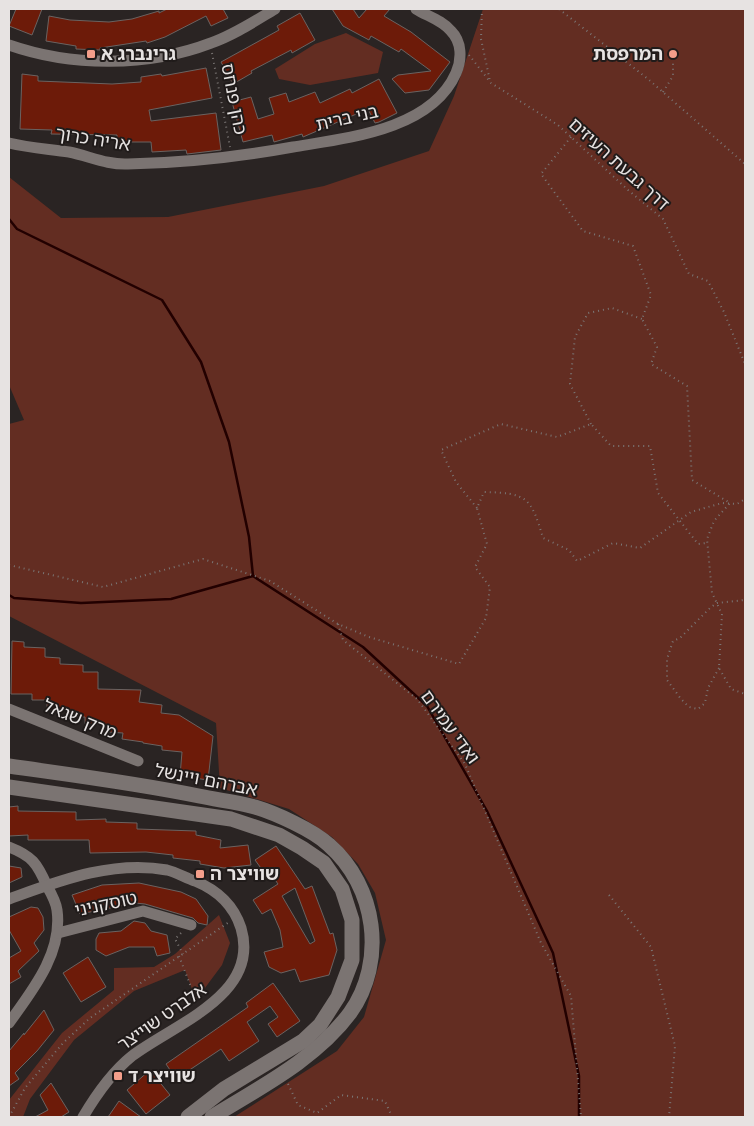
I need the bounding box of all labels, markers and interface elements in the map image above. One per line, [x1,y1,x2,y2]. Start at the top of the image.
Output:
place label: גרינברג א [101,41,176,65]
place label: המרפסת [593,41,663,65]
marker: גרינברג א [85,48,97,60]
marker: המרפסת [667,48,679,60]
street label: כהן פנחס [216,61,254,137]
street label: בני ברית [313,98,380,136]
street label: דרך גבעת העיזים [564,112,675,215]
street label: אריה כרוך [54,120,132,156]
street label: ואדי עמירם [416,685,486,768]
street label: מרק שגאל [40,692,121,744]
street label: אברהם ויינשל [153,757,260,801]
place label: שוויצר ה [210,861,279,885]
marker: שוויצר ה [194,868,206,880]
street label: טוסקניני [72,885,139,921]
street label: אלברט שוייצר [112,977,211,1056]
place label: שוויצר ד [128,1063,196,1087]
marker: שוויצר ד [112,1070,124,1082]

